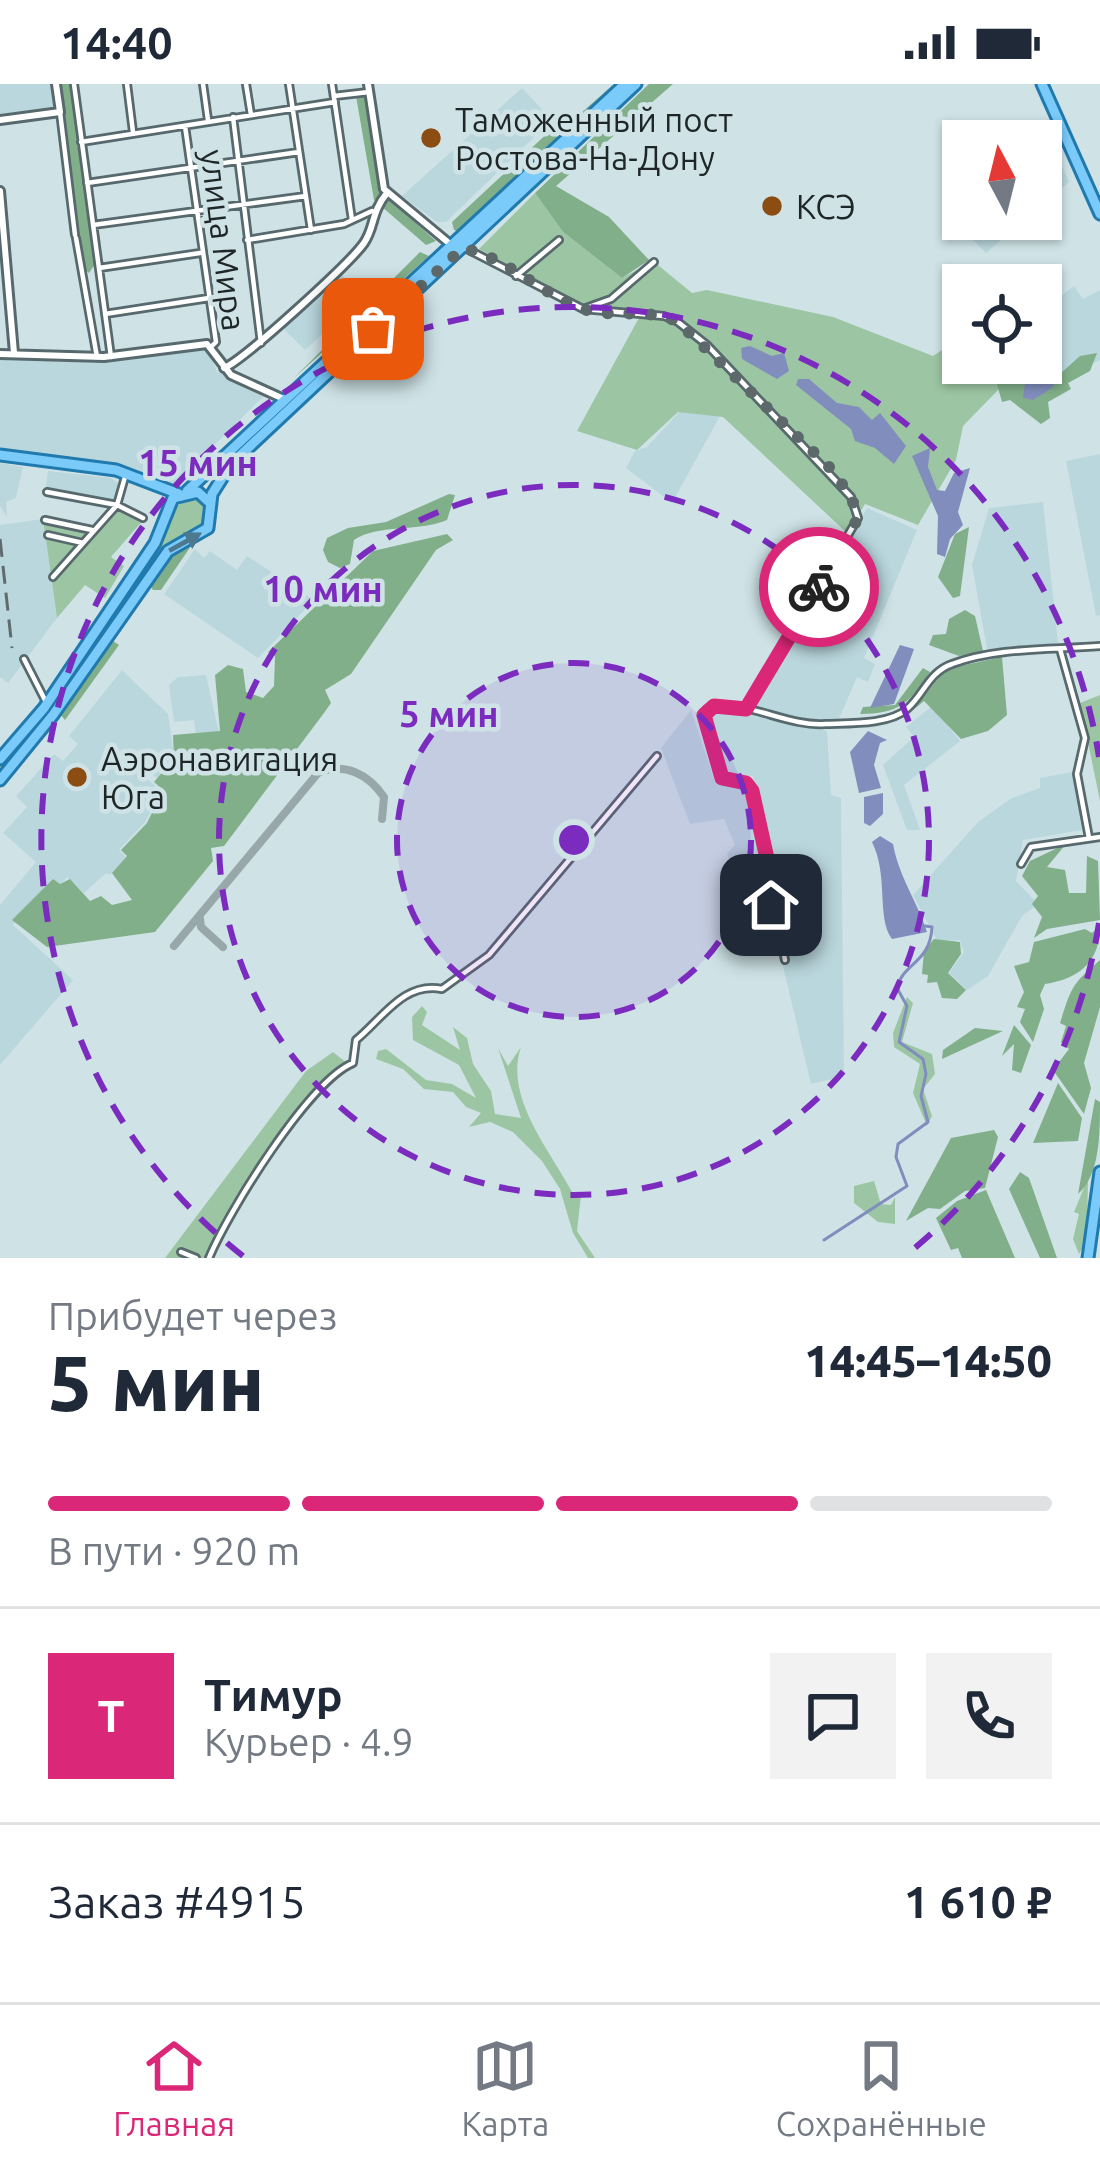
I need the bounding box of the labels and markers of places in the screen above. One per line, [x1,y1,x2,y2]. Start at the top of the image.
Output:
place label: Таможенный пост Ростова-На-Дону [455,101,733,176]
marker: Таможенный пост Ростова-На-Дону [418,125,444,151]
place label: КСЭ [796,188,856,225]
marker: КСЭ [759,193,785,219]
pin [322,278,424,380]
place label: Аэронавигация Юга [101,740,338,815]
marker: Аэронавигация Юга [64,764,90,790]
centre of rings [553,819,595,861]
pin [720,854,822,956]

